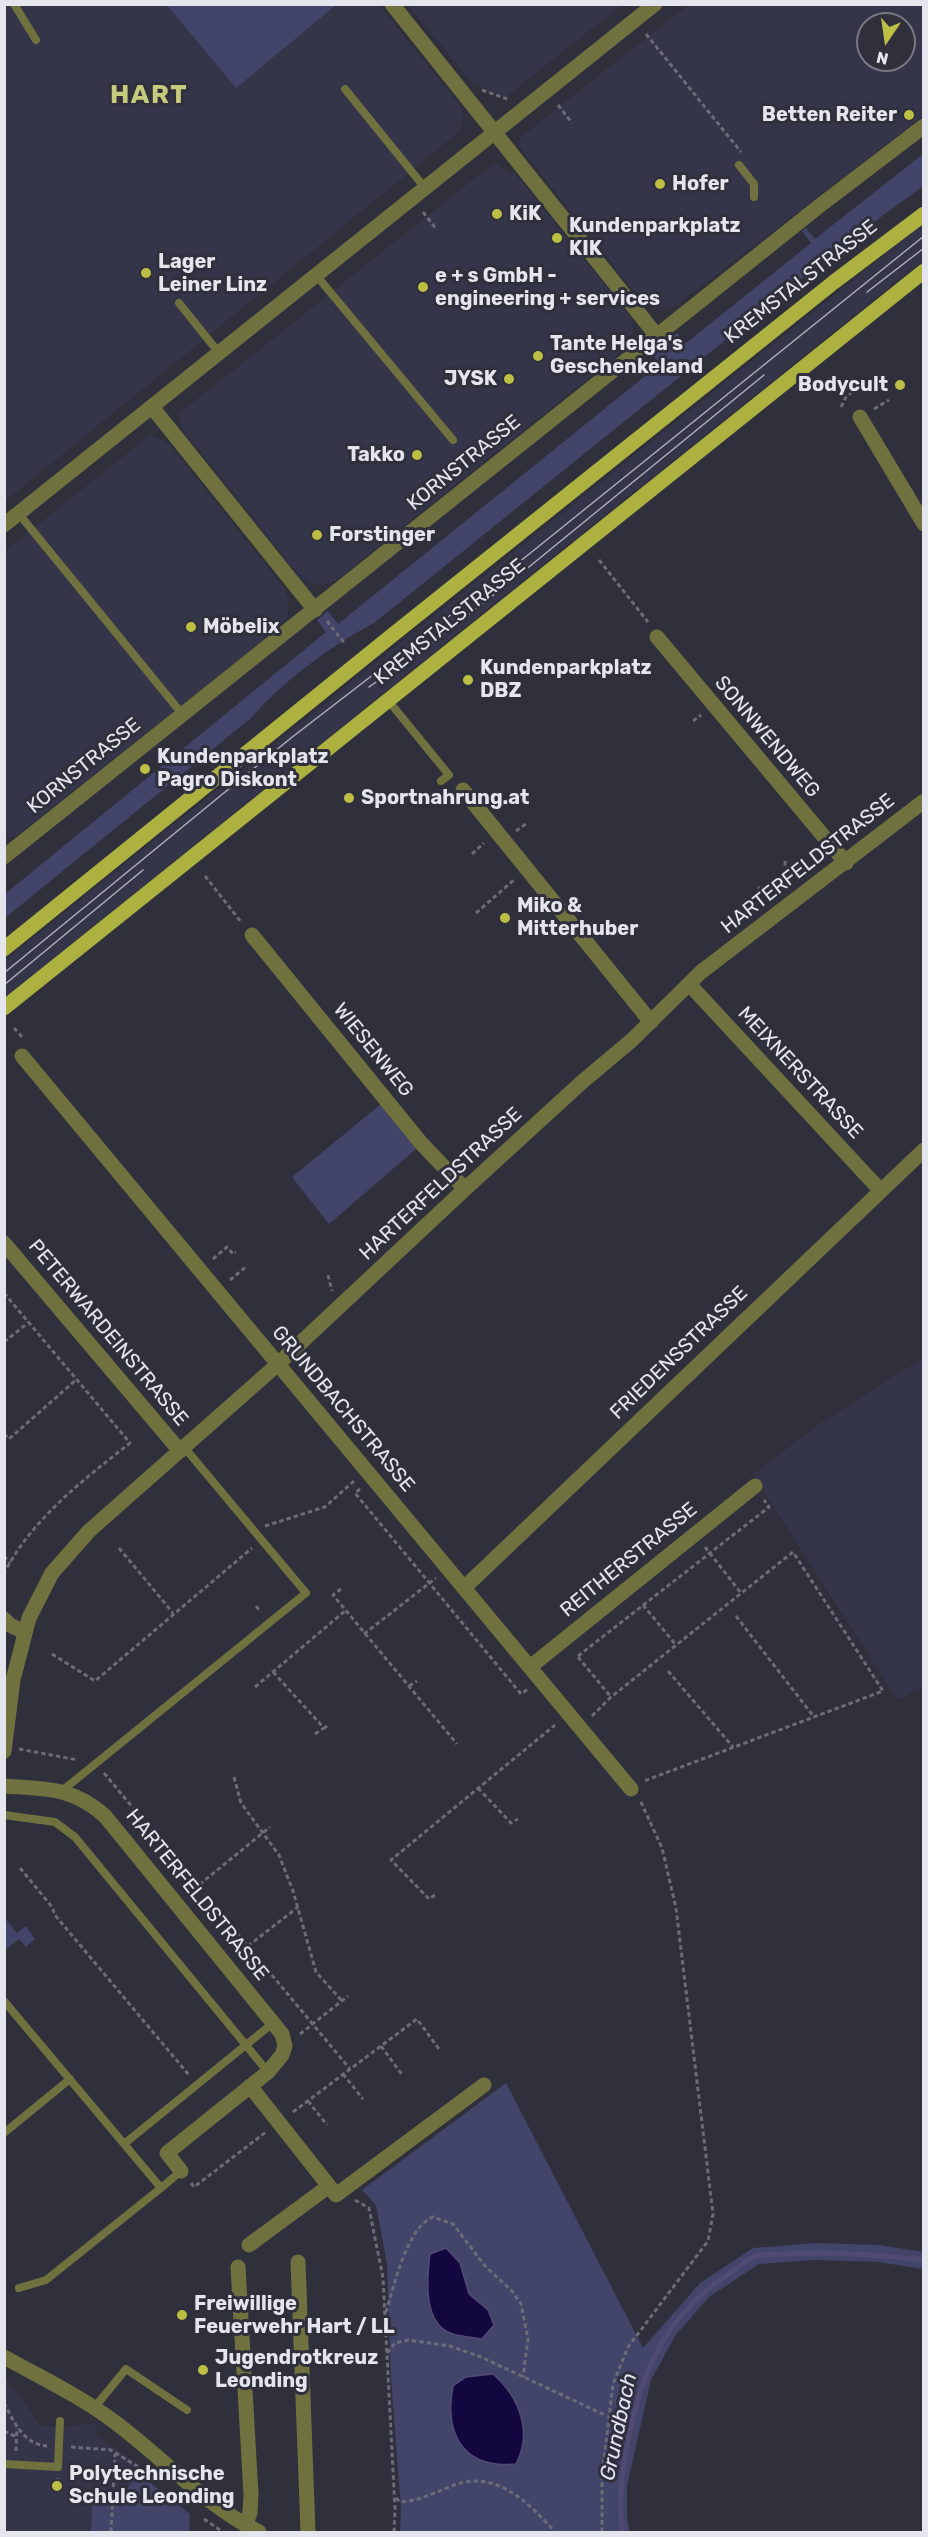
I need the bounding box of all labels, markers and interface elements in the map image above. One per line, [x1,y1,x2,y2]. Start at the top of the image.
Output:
north arrow [856,12,916,72]
text: N [875,48,890,69]
district label: HART [110,79,188,111]
place label: Betten Reiter [762,103,897,127]
marker: Betten Reiter [902,108,916,122]
place label: Hofer [672,172,729,196]
marker: Hofer [653,177,667,191]
place label: KiK [509,202,541,226]
marker: KiK [490,207,504,221]
place label: Kundenparkplatz KIK [569,214,741,261]
street label: KREMSTALSTRASSE [720,215,882,349]
marker: Kundenparkplatz KIK [550,231,564,245]
place label: Lager Leiner Linz [158,250,267,297]
place label: e + s GmbH - engineering + services [435,264,660,311]
marker: Lager Leiner Linz [139,266,153,280]
marker: e + s GmbH - engineering + services [416,280,430,294]
place label: Tante Helga's Geschenkeland [550,332,703,379]
marker: Tante Helga's Geschenkeland [531,349,545,363]
place label: JYSK [444,367,497,391]
marker: JYSK [502,372,516,386]
place label: Bodycult [798,373,888,397]
marker: Bodycult [893,378,907,392]
street label: KORNSTRASSE [402,410,526,516]
place label: Takko [347,443,405,467]
marker: Takko [410,448,424,462]
place label: Forstinger [329,523,435,547]
marker: Forstinger [310,528,324,542]
street label: KREMSTALSTRASSE [370,554,530,690]
place label: Möbelix [203,615,279,639]
marker: Möbelix [184,620,198,634]
place label: Kundenparkplatz DBZ [480,656,652,703]
street label: SONNWENDWEG [709,671,825,803]
marker: Kundenparkplatz DBZ [461,673,475,687]
street label: KORNSTRASSE [22,713,146,819]
place label: Kundenparkplatz Pagro Diskont [157,745,329,792]
marker: Kundenparkplatz Pagro Diskont [138,762,152,776]
place label: Sportnahrung.at [361,786,529,810]
street label: HARTERFELDSTRASSE [717,789,899,939]
marker: Sportnahrung.at [342,791,356,805]
place label: Miko & Mitterhuber [517,894,638,941]
marker: Miko & Mitterhuber [498,911,512,925]
street label: WIESENWEG [328,998,418,1102]
street label: MEIXNERSTRASSE [732,1002,868,1144]
street label: HARTERFELDSTRASSE [355,1102,527,1266]
street label: PETERWARDEINSTRASSE [23,1235,193,1431]
street label: FRIEDENSSTRASSE [605,1281,753,1425]
street label: GRUNDBACHSTRASSE [266,1321,420,1497]
street label: REITHERSTRASSE [556,1498,702,1622]
street label: HARTERFELDSTRASSE [121,1805,273,1985]
place label: Freiwillige Feuerwehr Hart / LL [194,2292,395,2339]
marker: Freiwillige Feuerwehr Hart / LL [175,2308,189,2322]
place label: Jugendrotkreuz Leonding [215,2346,378,2393]
marker: Jugendrotkreuz Leonding [196,2363,210,2377]
water label: Grundbach [595,2371,643,2483]
place label: Polytechnische Schule Leonding [69,2462,234,2509]
marker: Polytechnische Schule Leonding [50,2479,64,2493]

